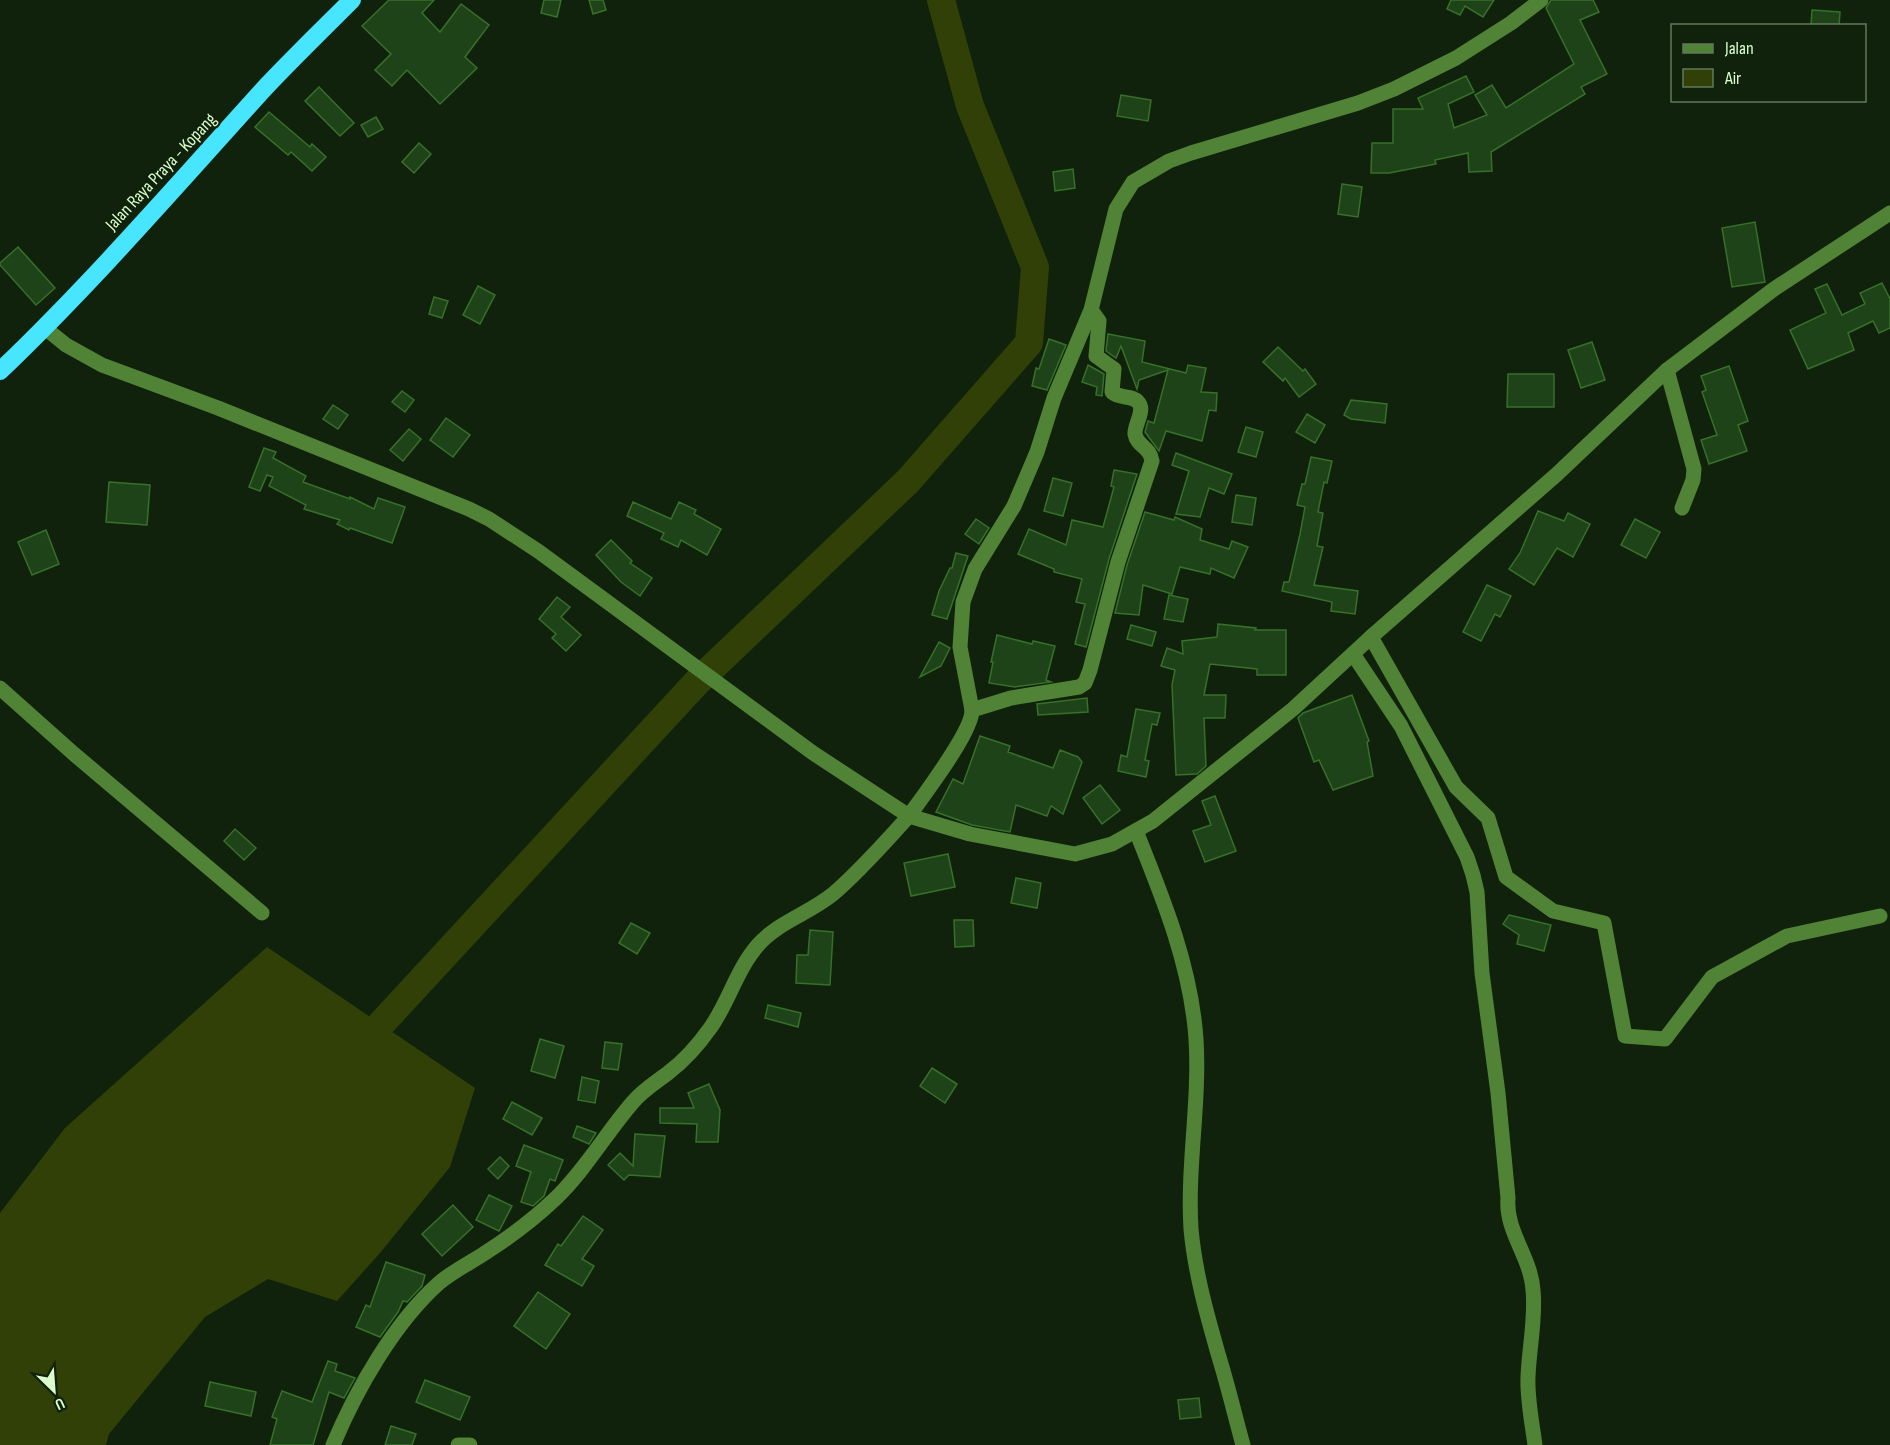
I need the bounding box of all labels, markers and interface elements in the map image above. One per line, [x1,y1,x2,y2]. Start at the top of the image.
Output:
legend [1671,24,1866,102]
text: Jalan [1724,38,1754,59]
text: Air [1724,68,1741,89]
street label: Jalan Raya Praya - Kopang [101,109,221,236]
north arrow [24,1361,84,1421]
text: U [52,1393,68,1414]

